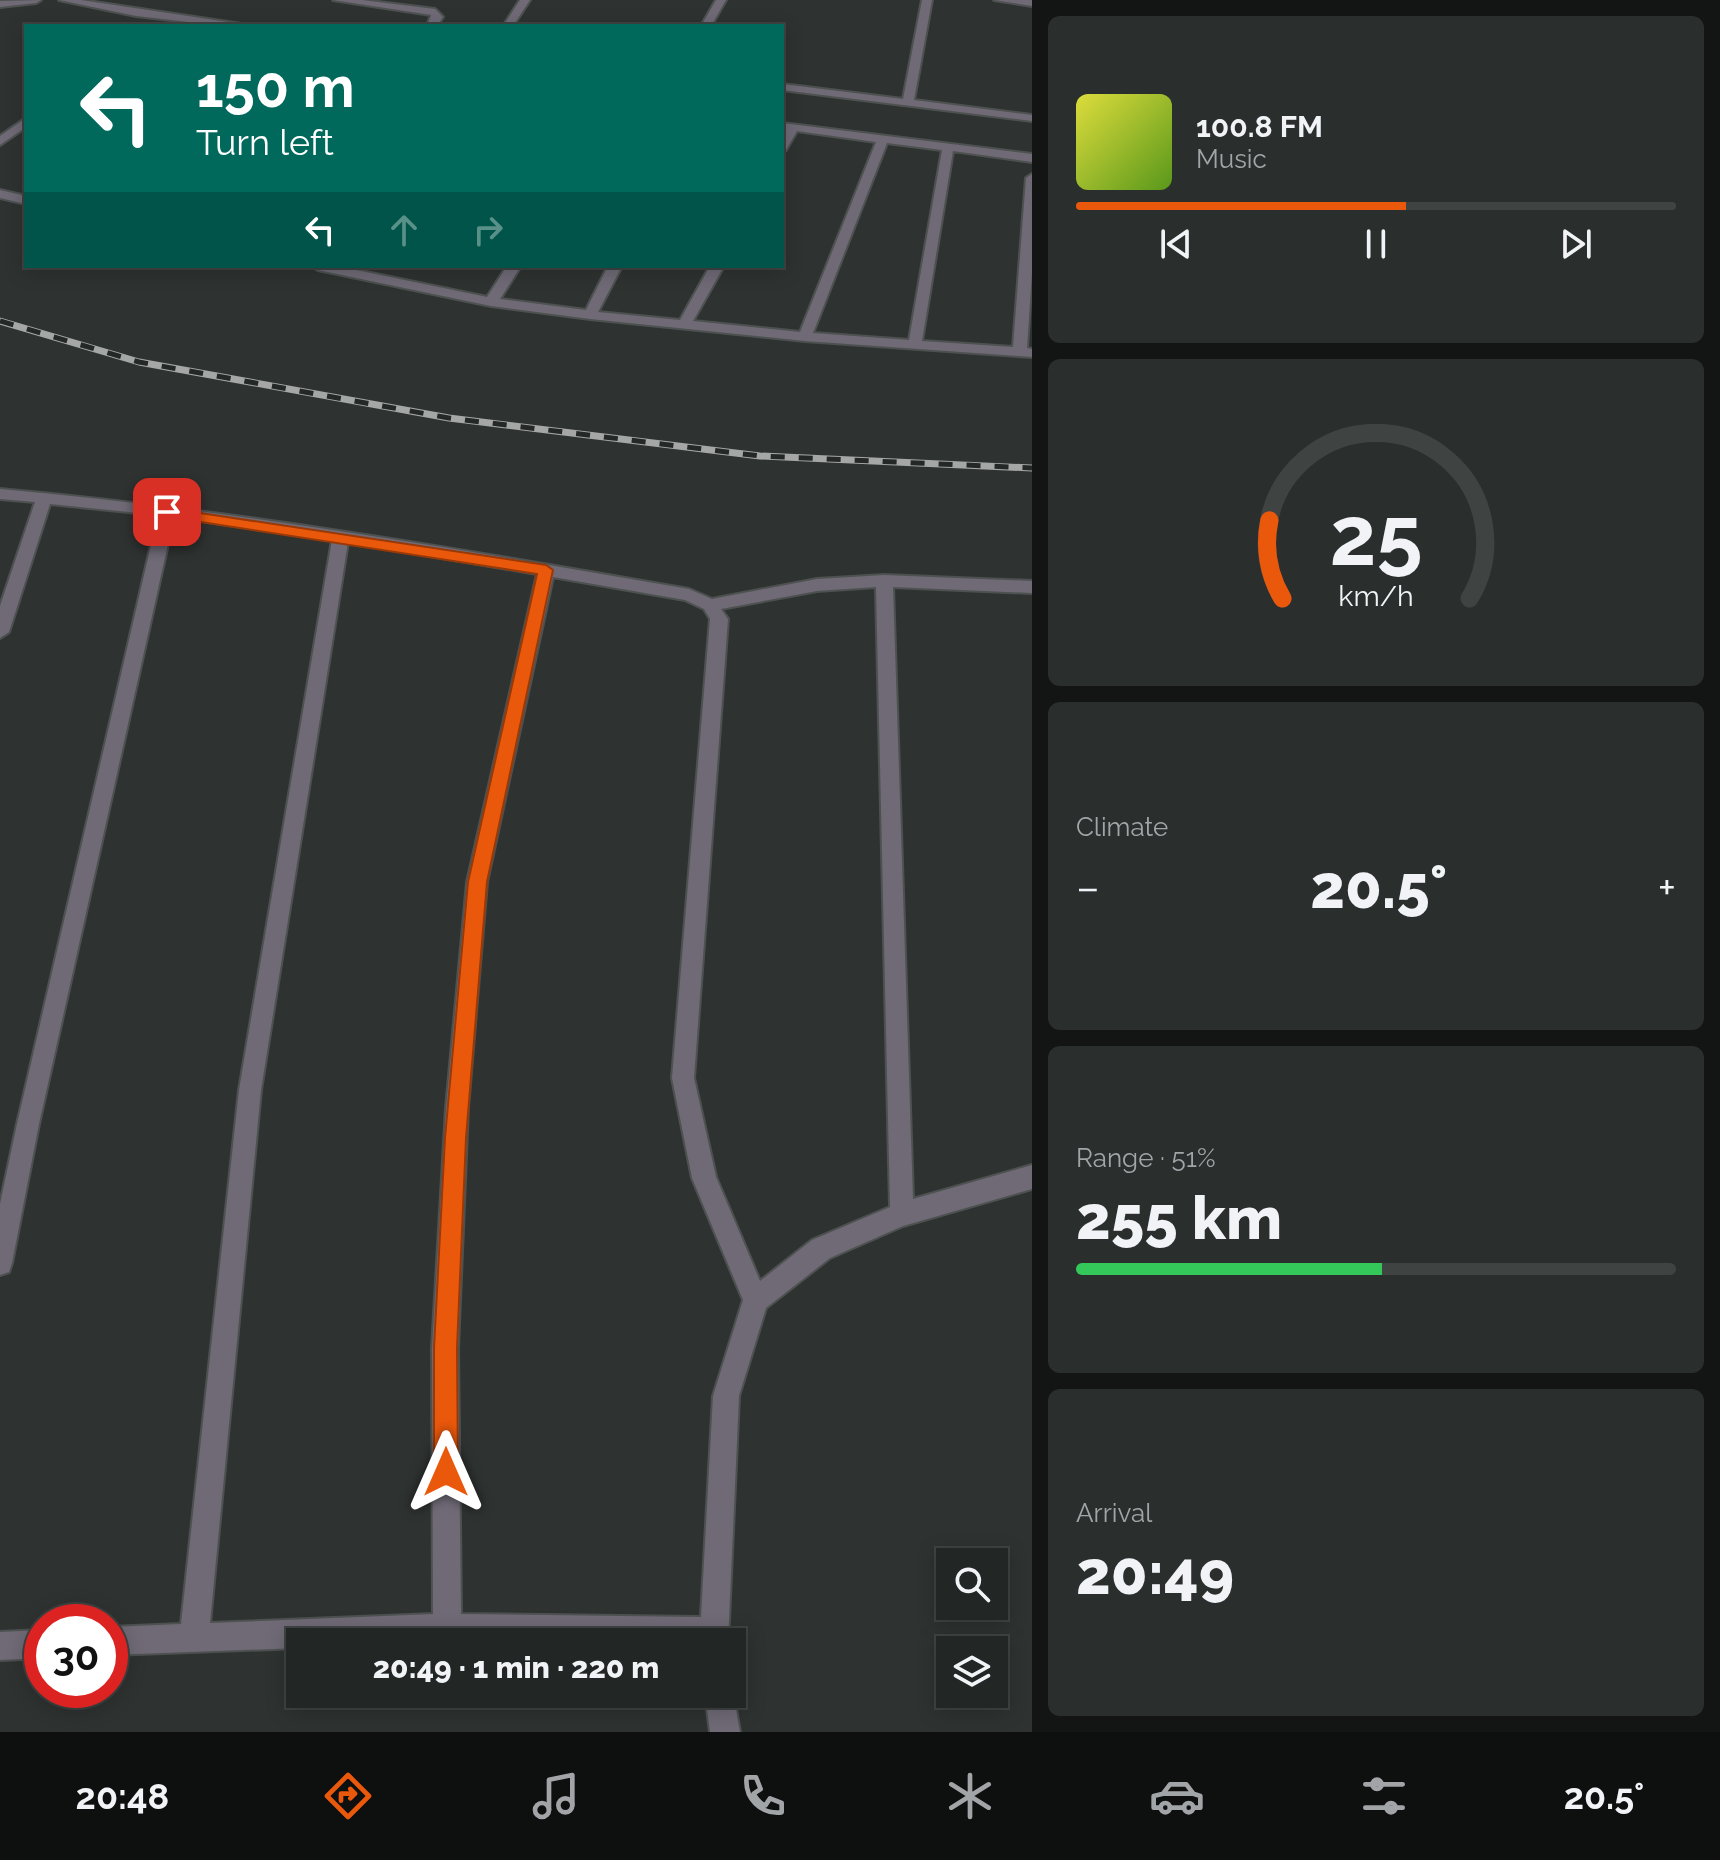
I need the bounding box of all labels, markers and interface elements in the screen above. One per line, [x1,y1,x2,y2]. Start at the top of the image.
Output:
text: 150 m [196,54,355,120]
icon: left [64,56,168,160]
text: 100.8 FM [1196,109,1323,144]
text: Turn left [196,121,334,163]
text: Music [1196,144,1267,174]
icon: left [298,208,342,252]
icon: ahead [382,208,426,252]
icon: right [466,208,510,252]
icon: previous [1154,222,1198,266]
icon: pause [1354,222,1398,266]
icon: next [1554,222,1598,266]
pin [133,478,201,546]
text: 25 [1329,486,1423,583]
icon: arrive [145,490,189,534]
text: km/h [1338,579,1414,613]
text: Climate [1076,812,1168,842]
text: 20.5° [1310,852,1447,922]
text: − [1076,862,1100,913]
text: + [1658,862,1676,913]
text: Range · 51% [1076,1143,1215,1173]
text: 255 km [1076,1183,1282,1253]
position arrow [404,1430,488,1514]
text: Arrival [1076,1498,1152,1528]
text: 20:49 [1076,1538,1234,1608]
map controls [936,1548,1008,1708]
button: search [936,1548,1008,1620]
speed limit sign: 30 [24,1604,128,1708]
button: layers [936,1636,1008,1708]
text: 20:49 · 1 min · 220 m [373,1650,659,1685]
icon: directions [320,1768,376,1824]
icon: music [528,1768,584,1824]
icon: phone [735,1768,791,1824]
icon: climate [942,1768,998,1824]
icon: car [1149,1768,1205,1824]
icon: filters [1356,1768,1412,1824]
text: 20:48 [76,1775,169,1817]
text: 20.5° [1564,1775,1644,1817]

